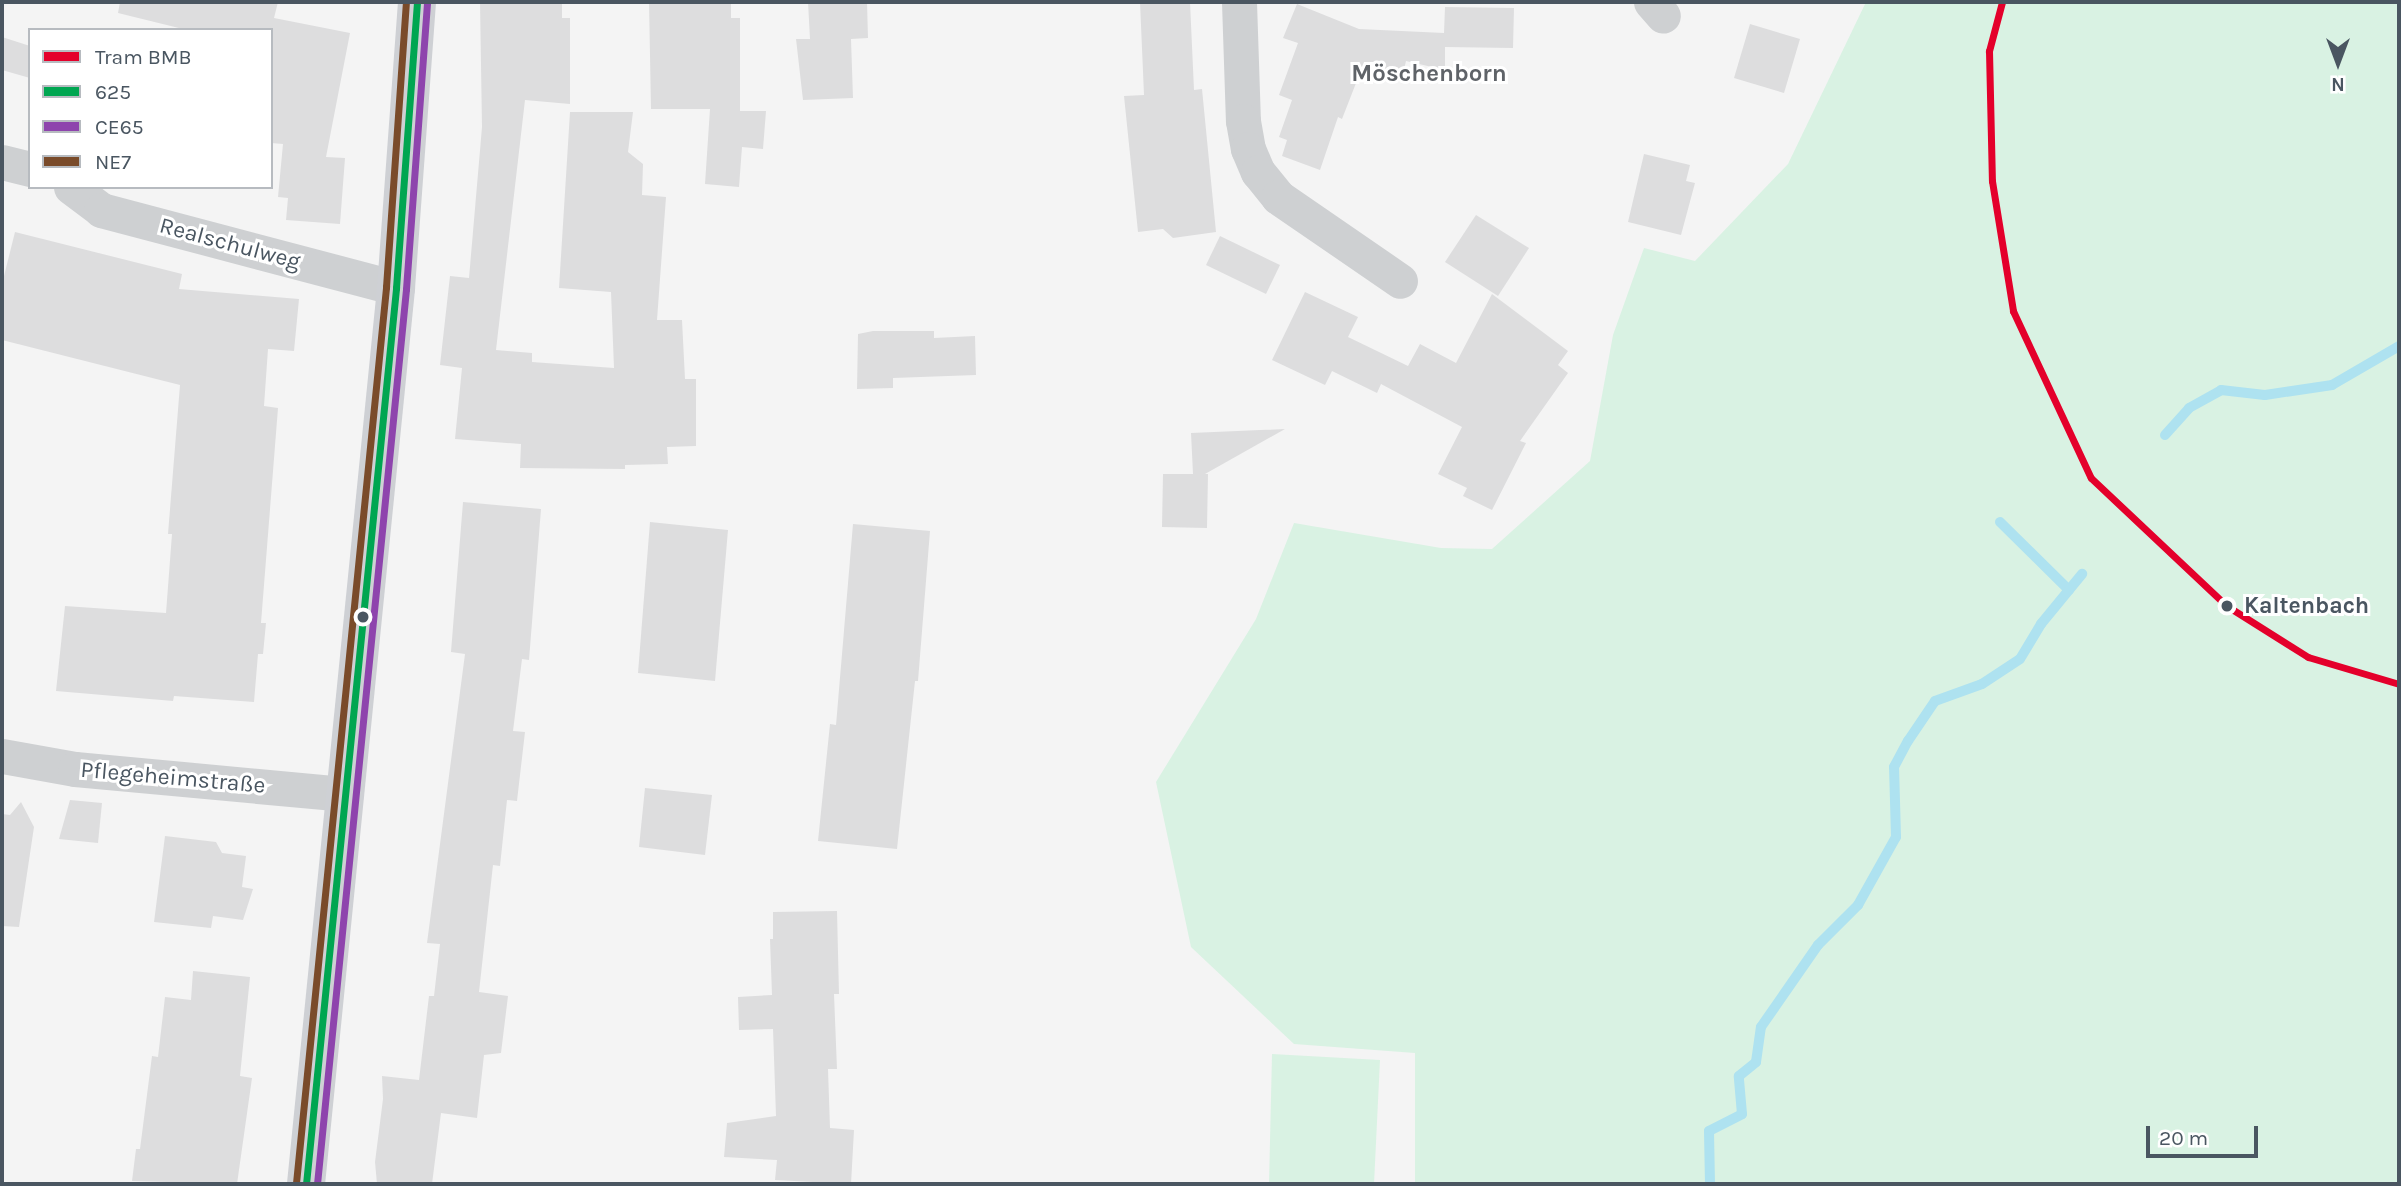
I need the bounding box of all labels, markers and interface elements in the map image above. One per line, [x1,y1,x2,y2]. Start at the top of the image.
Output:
legend [28,28,273,189]
north arrow [2303,28,2373,98]
text: Tram BMB [95,45,192,69]
district label: Möschenborn [1351,60,1507,88]
text: N [2331,73,2345,95]
text: 625 [95,80,131,104]
text: CE65 [95,115,144,139]
text: NE7 [95,150,131,174]
street label: Realschulweg [157,212,303,276]
place label: Kaltenbach [2244,592,2369,620]
marker: Kaltenbach [2216,595,2238,617]
unlabelled marker [356,610,370,624]
street label: Pflegeheimstraße [79,756,267,800]
scale bar [2149,1112,2261,1156]
text: 20 m [2159,1126,2208,1150]

